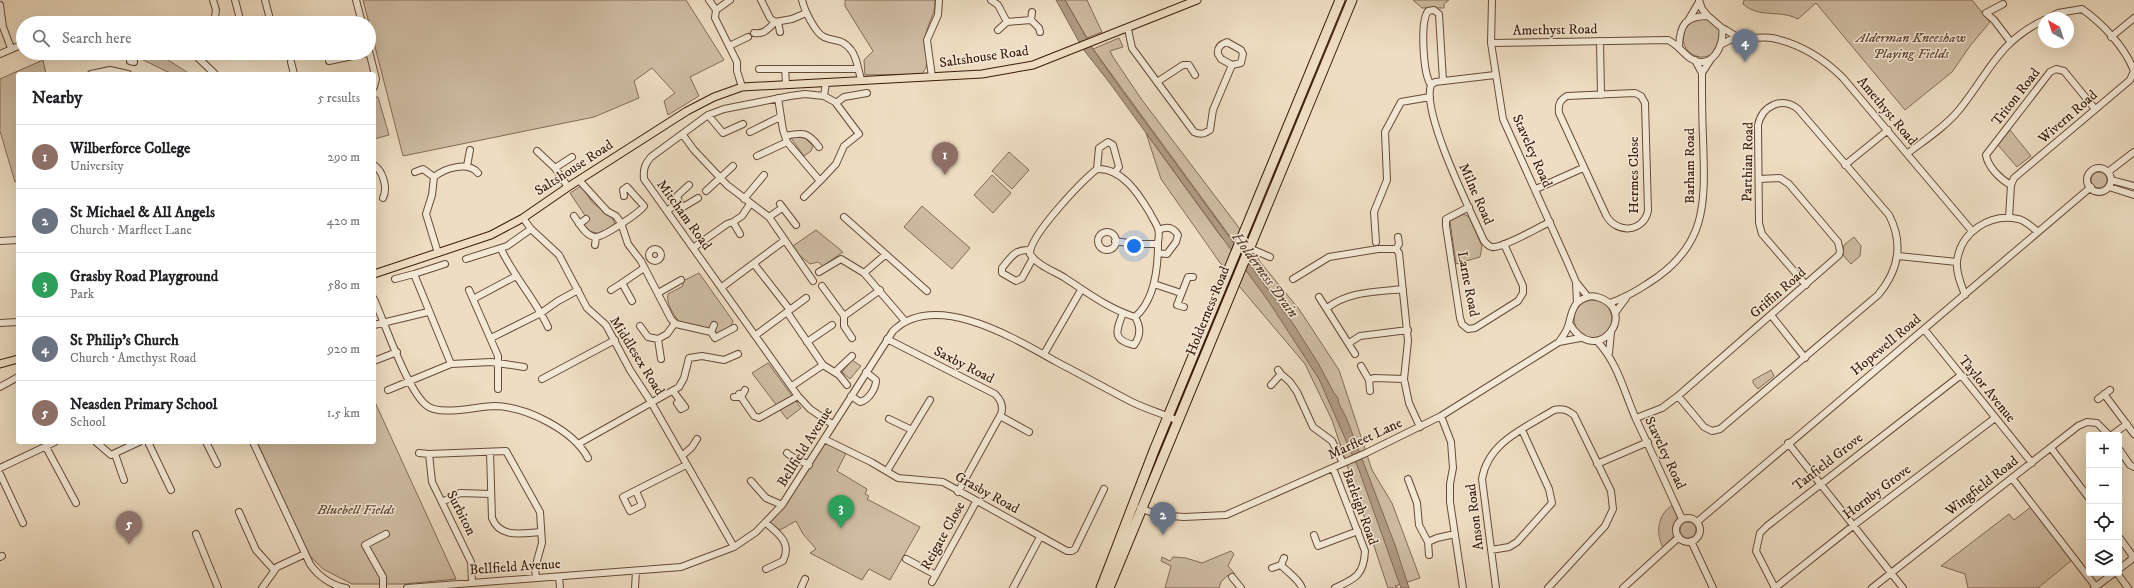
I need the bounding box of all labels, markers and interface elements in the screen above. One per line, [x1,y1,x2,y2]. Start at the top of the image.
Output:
north arrow [2038,12,2074,48]
search box [16,16,376,60]
street label: Amethyst Road [1512,20,1598,40]
icon: search [30,27,52,49]
text: Search here [62,29,131,48]
pin: 4 [1732,29,1758,62]
park label: Alderman Kneeshaw Playing Fields [1854,29,1966,63]
street label: Saltshouse Road [938,42,1030,72]
street label: Triton Road [1988,64,2044,130]
street label: Amethyst Road [1853,73,1921,149]
street label: Wivern Road [2034,86,2101,148]
text: Nearby [32,87,82,109]
text: 5 results [318,90,360,106]
street label: Staveley Road [1508,112,1556,190]
street label: Parthian Road [1738,122,1758,202]
street label: Barham Road [1681,128,1699,204]
street label: Saltshouse Road [531,136,617,200]
street label: Hermes Close [1625,136,1643,214]
text: Wilberforce College [70,139,190,158]
pin: 1 [932,142,958,175]
text: 1 [43,149,47,165]
text: 290 m [328,149,360,165]
text: University [70,158,124,174]
street label: Milne Road [1454,160,1498,228]
street label: Mitcham Road [652,176,716,254]
text: St Michael & All Angels [70,203,215,222]
text: 2 [42,213,48,229]
text: 420 m [327,213,360,229]
text: Church · Marfleet Lane [70,222,192,238]
water label: Holderness Drain [1227,228,1303,322]
your location [1124,236,1144,256]
street label: Larne Road [1453,250,1483,318]
street label: Holderness Road [1182,264,1234,358]
street label: Griffin Road [1746,264,1810,322]
text: Grasby Road Playground [70,267,218,286]
text: 3 [43,277,47,293]
text: 580 m [328,277,360,293]
text: Park [70,286,94,302]
street label: Hopewell Road [1847,310,1925,380]
street label: Middlesex Road [606,313,668,399]
text: St Philip's Church [70,331,179,350]
text: 4 [41,341,49,357]
text: 920 m [328,341,360,357]
street label: Saxby Road [931,342,997,388]
text: Church · Amethyst Road [70,350,196,366]
street label: Taylor Avenue [1954,352,2020,426]
text: Neasden Primary School [70,395,217,414]
street label: Bellfield Avenue [773,403,837,490]
text: 5 [42,405,48,421]
text: 1.5 km [327,405,360,421]
text: School [70,414,106,430]
street label: Marfleet Lane [1325,414,1405,464]
street label: Staveley Road [1640,414,1690,492]
street label: Tanfield Grove [1789,429,1867,495]
map controls [2086,432,2122,576]
button: + [2086,432,2122,468]
street label: Wingfield Road [1941,452,2022,521]
street label: Hornby Grove [1839,460,1915,523]
street label: Barleigh Road [1338,466,1382,548]
street label: Grasby Road [952,468,1022,518]
button: − [2086,468,2122,504]
street label: Anson Road [1462,483,1488,551]
street label: Surbiton [442,488,480,539]
pin: 3 [828,495,854,528]
street label: Reigate Close [917,498,969,573]
park label: Bluebell Fields [316,501,396,519]
pin: 2 [1150,502,1176,535]
button: locate [2086,504,2122,540]
pin: 5 [116,511,142,544]
button: layers [2086,540,2122,576]
street label: Bellfield Avenue [469,555,561,579]

